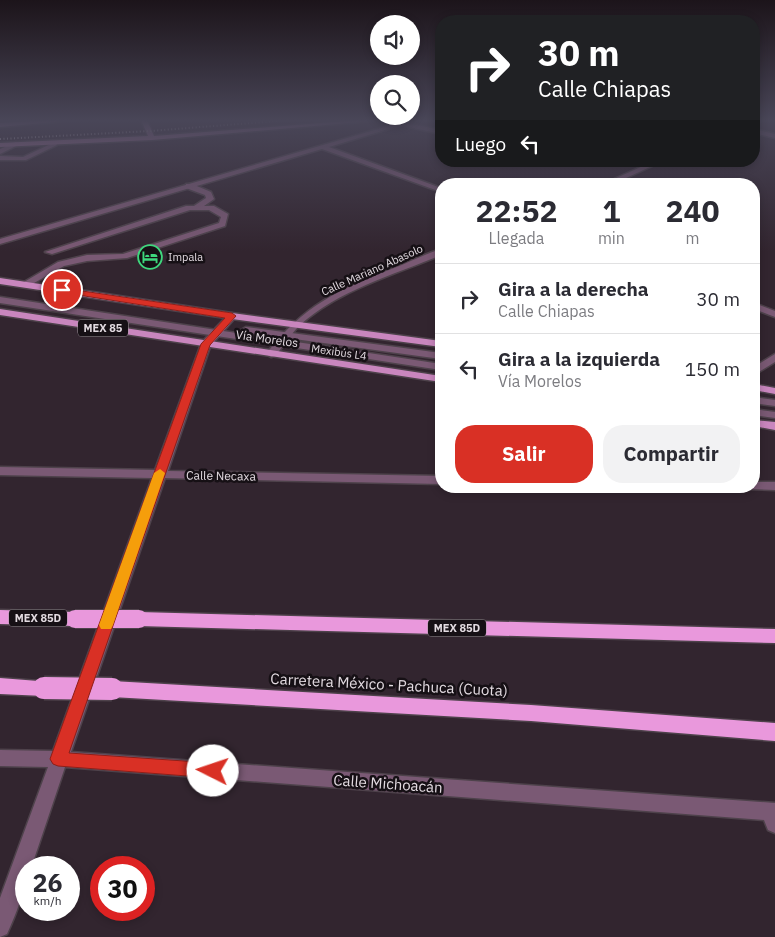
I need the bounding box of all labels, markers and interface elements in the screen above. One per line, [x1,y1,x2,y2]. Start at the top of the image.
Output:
map controls [370,15,420,125]
button: sound [370,15,420,65]
text: 30 m [538,30,620,76]
icon: right [455,35,520,100]
text: Calle Chiapas [538,74,671,103]
button: search [370,75,420,125]
icon: left [516,130,544,158]
text: Luego [455,132,506,156]
text: 22:52 [476,191,557,230]
text: 1 [602,191,620,230]
text: 240 [665,191,719,230]
text: Llegada [488,228,544,248]
text: min [598,228,625,248]
text: m [685,228,699,248]
street label: Calle Mariano Abasolo [319,241,425,299]
hotel icon: Impala [137,244,163,270]
place label: Impala [168,250,203,264]
pin [41,269,83,311]
icon: arrive [48,276,76,304]
text: Gira a la derecha [498,277,649,301]
icon: right [455,285,483,313]
text: 30 m [696,287,740,311]
text: Calle Chiapas [498,301,595,321]
road number: MEX 85 [78,319,128,336]
street label: Vía Morelos [235,327,299,350]
street label: Mexibús L4 [310,341,368,363]
text: Gira a la izquierda [498,347,660,371]
icon: left [455,355,483,383]
text: 150 m [685,357,740,381]
text: Vía Morelos [498,371,582,391]
button: Salir [455,425,593,483]
button: Compartir [603,425,740,483]
street label: Calle Necaxa [186,467,257,484]
road number: MEX 85D [9,610,67,626]
road number: MEX 85D [428,620,486,636]
street label: Carretera México - Pachuca (Cuota) [270,669,508,700]
position arrow [186,744,238,796]
street label: Calle Michoacán [333,770,443,797]
speed limit sign: 30 [90,856,155,921]
text: 26 [32,866,63,899]
text: km/h [33,893,62,908]

